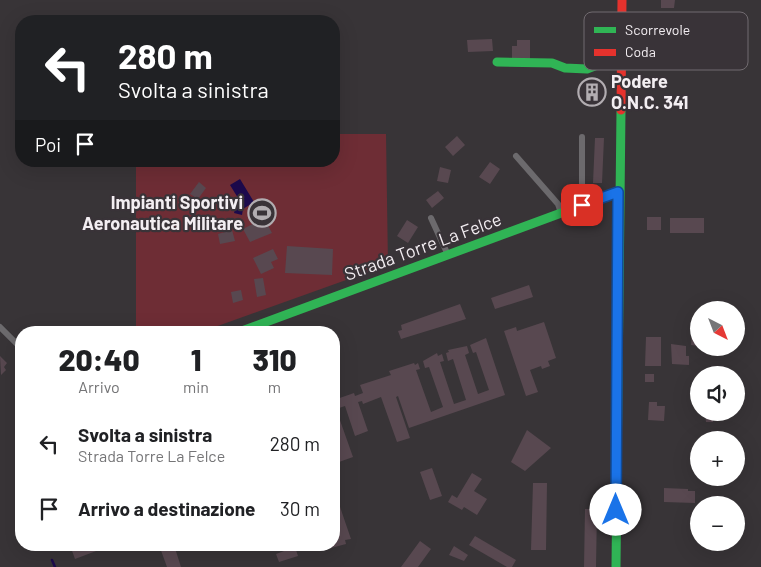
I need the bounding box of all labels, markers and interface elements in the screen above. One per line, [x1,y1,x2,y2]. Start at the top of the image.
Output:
legend [584,12,748,70]
text: Scorrevole [625,21,690,38]
text: 280 m [118,34,213,76]
icon: left [35,35,100,100]
text: Coda [625,43,656,60]
place label: Podere O.N.C. 341 [611,70,688,113]
text: Svolta a sinistra [118,76,269,102]
building icon: Podere O.N.C. 341 [577,77,607,107]
icon: arrive [71,130,99,158]
text: Poi [35,133,61,156]
pin [561,184,603,226]
place label: Impianti Sportivi Aeronautica Militare [82,191,243,234]
icon: arrive [568,191,596,219]
sports icon: Impianti Sportivi Aeronautica Militare [247,198,277,228]
street label: Strada Torre La Felce [341,207,504,285]
north arrow [690,301,745,356]
map controls [690,301,745,551]
text: 20:40 [58,341,140,377]
text: 1 [191,341,201,377]
text: 310 [252,341,297,377]
button: sound [690,366,745,421]
text: Arrivo [78,377,120,396]
text: min [183,377,209,396]
text: m [268,377,281,396]
text: Svolta a sinistra [78,423,212,446]
icon: left [35,430,63,458]
button: + [690,431,745,486]
text: 280 m [270,432,320,455]
text: Strada Torre La Felce [78,446,225,465]
position arrow [589,483,641,535]
icon: arrive [35,495,63,523]
button: − [690,496,745,551]
text: Arrivo a destinazione [78,497,256,520]
text: 30 m [280,497,320,520]

